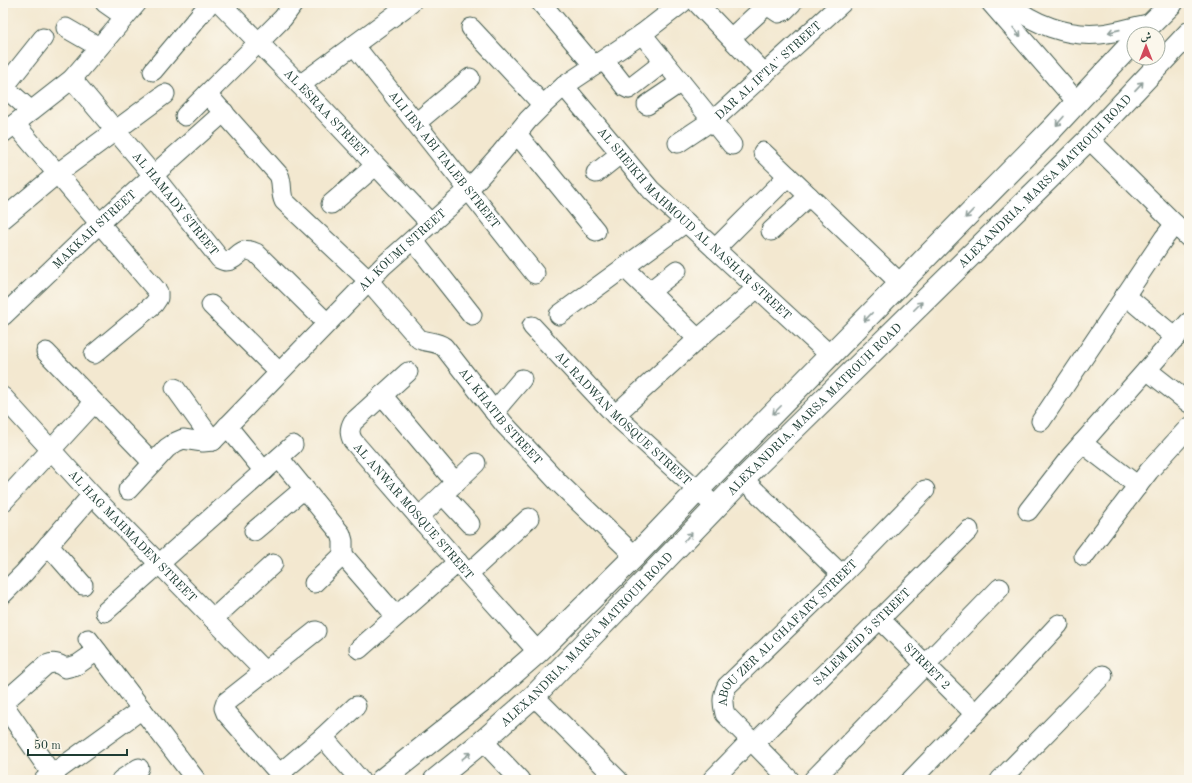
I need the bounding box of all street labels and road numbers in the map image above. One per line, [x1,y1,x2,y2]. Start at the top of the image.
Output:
street label: DAR AL IFTA'' STREET [713,20,824,122]
street label: AL ESRAA STREET [281,67,370,160]
street label: ALI IBN ABI TALEB STREET [386,89,501,231]
street label: ALEXANDRIA, MARSA MATROUH ROAD [956,93,1134,271]
street label: AL SHEIKH MAHMOUD AL NASHAR STREET [595,126,793,323]
street label: AL HAMADY STREET [129,150,220,258]
street label: MAKKAH STREET [51,188,139,272]
street label: AL KOUMI STREET [357,207,449,294]
street label: ALEXANDRIA, MARSA MATROUH ROAD [726,321,905,498]
street label: AL RADWAN MOSQUE STREET [552,350,693,488]
street label: AL KHATIB STREET [456,366,544,467]
street label: AL ANWAR MOSQUE STREET [351,441,475,582]
street label: AL HAG MAHMADEN STREET [65,468,198,605]
street label: ALEXANDRIA, MARSA MATROUH ROAD [499,551,676,729]
street label: ABOU ZER AL GHAFARY STREET [718,558,860,707]
street label: SALEM EID 5 STREET [811,587,913,688]
street label: STREET 2 [901,641,952,692]

